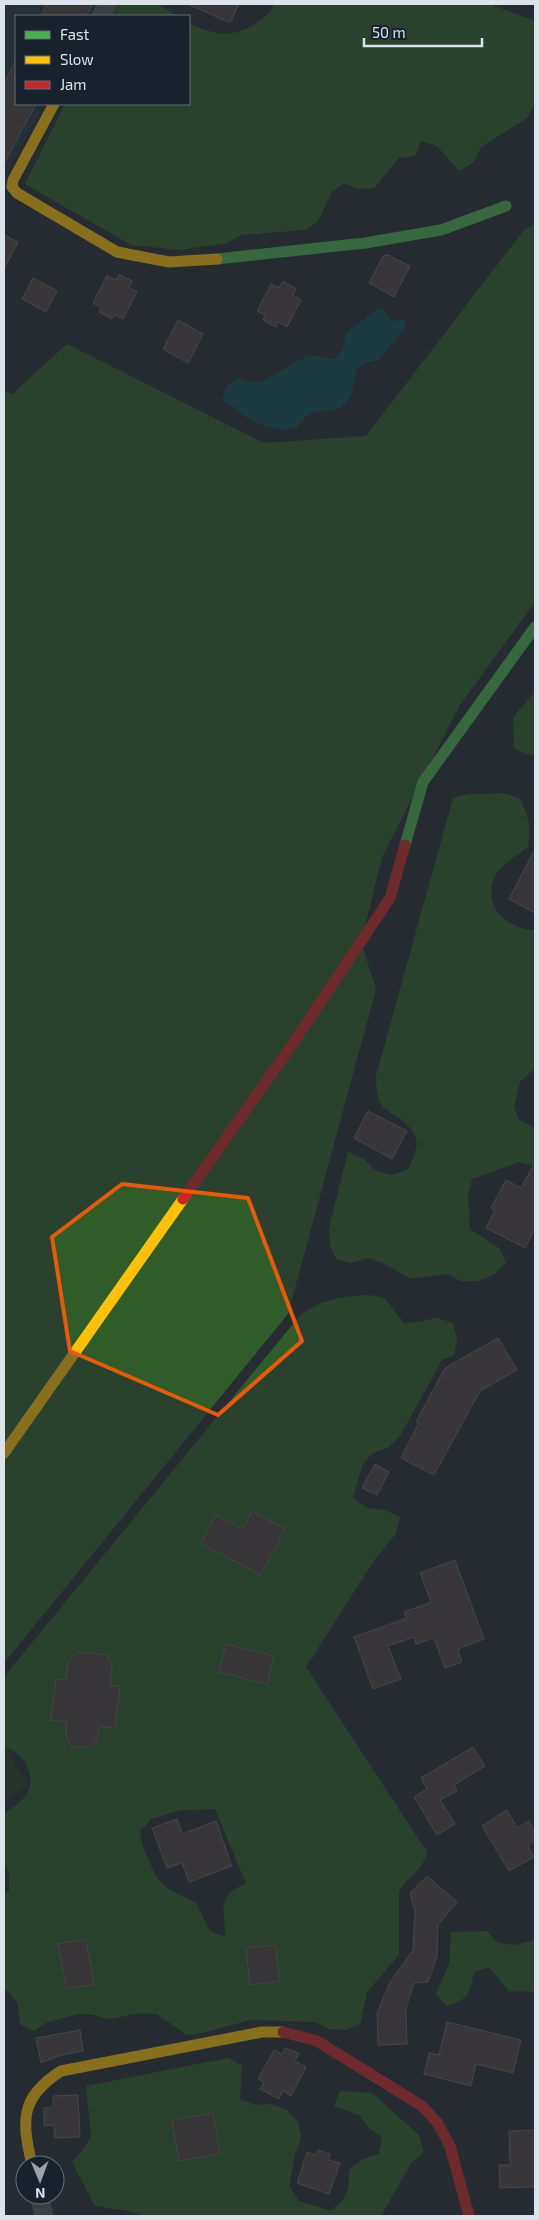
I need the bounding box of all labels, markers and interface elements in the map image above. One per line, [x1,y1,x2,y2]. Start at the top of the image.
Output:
legend [15,15,190,105]
scale bar [364,15,482,47]
text: 50 m [372,23,406,41]
text: Fast [60,25,90,43]
text: Slow [60,50,94,68]
text: Jam [60,75,86,93]
north arrow [15,2155,65,2205]
text: N [35,2185,45,2202]

